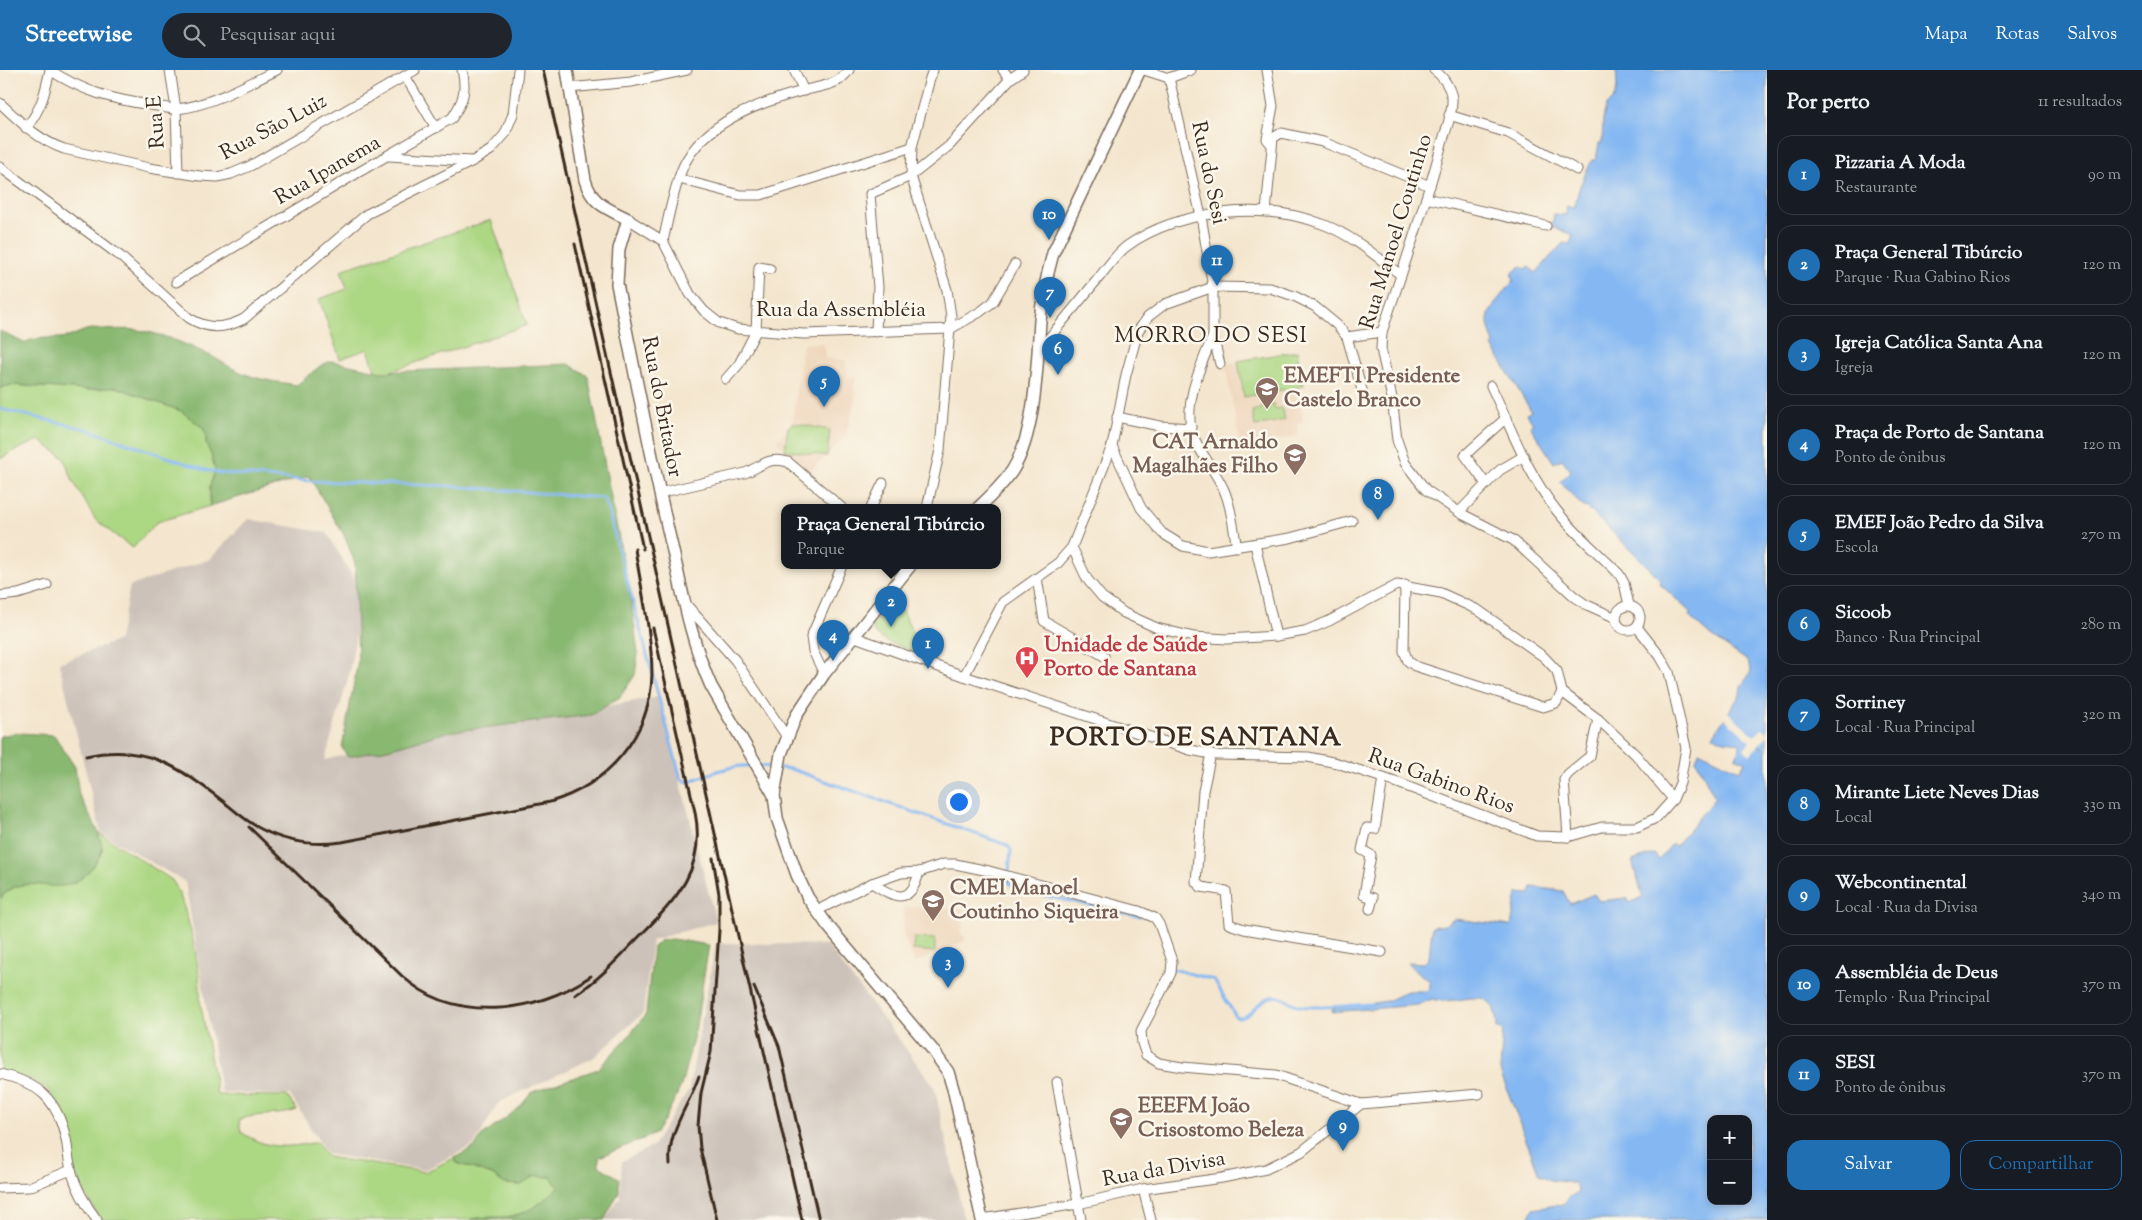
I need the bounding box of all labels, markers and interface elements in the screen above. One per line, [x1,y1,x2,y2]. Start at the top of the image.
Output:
search box [162,13,512,58]
text: Streetwise [25,18,132,52]
icon: search [180,21,208,49]
text: Pesquisar aqui [220,22,336,49]
text: Mapa [1925,22,1968,48]
text: Rotas [1996,22,2039,48]
text: Salvos [2067,22,2117,48]
street label: Rua São Luiz [215,87,333,169]
text: Por perto [1787,88,1870,118]
text: 11 resultados [2038,91,2122,114]
street label: Rua E [140,94,174,150]
street label: Rua do Sesi [1182,119,1234,227]
street label: Rua Ipanema [269,128,387,213]
street label: Rua Manoel Coutinho [1353,131,1441,333]
text: Pizzaria A Moda [1835,150,1966,177]
text: 1 [1801,164,1807,187]
text: 90 m [2088,164,2121,187]
text: Restaurante [1835,177,1917,200]
pin: 10 [1033,199,1065,240]
text: Praça General Tibúrcio [1835,240,2022,267]
pin: 11 [1201,245,1233,286]
text: 2 [1800,254,1808,277]
text: 120 m [2083,254,2121,277]
text: Parque · Rua Gabino Rios [1835,267,2010,290]
pin: 7 [1034,277,1066,318]
street label: Rua da Assembléia [756,296,926,326]
district label: MORRO DO SESI [1114,321,1308,353]
text: Igreja Católica Santa Ana [1835,330,2043,357]
street label: Rua do Britador [633,334,689,480]
pin: 6 [1042,334,1074,375]
text: 3 [1801,344,1807,367]
text: 120 m [2083,344,2121,367]
text: Igreja [1835,357,1873,380]
place label: EMEFTI Presidente Castelo Branco [1284,362,1461,416]
pin: 5 [808,366,840,407]
school or university icon: EMEFTI Presidente Castelo Branco [1254,376,1280,410]
text: Praça de Porto de Santana [1835,420,2044,447]
place label: CAT Arnaldo Magalhães Filho [1133,428,1279,482]
text: 4 [1800,434,1808,457]
text: 120 m [2083,434,2121,457]
school or university icon: CAT Arnaldo Magalhães Filho [1282,442,1308,476]
text: Ponto de ônibus [1835,447,1946,470]
pin: 8 [1362,479,1394,520]
popup [781,504,1001,569]
text: EMEF João Pedro da Silva [1835,510,2044,537]
text: Praça General Tibúrcio [797,512,985,539]
text: 5 [1801,524,1807,547]
text: 270 m [2081,524,2121,547]
text: Escola [1835,537,1879,560]
text: Parque [797,539,845,562]
pin: 2 [875,586,907,627]
text: Sicoob [1835,600,1891,627]
text: 6 [1800,614,1808,637]
text: 280 m [2080,614,2121,637]
pin: 4 [817,620,849,661]
text: Banco · Rua Principal [1835,627,1981,650]
pin: 1 [912,628,944,669]
place label: Unidade de Saúde Porto de Santana [1044,631,1208,685]
hospital icon: Unidade de Saúde Porto de Santana [1014,645,1040,679]
text: Sorriney [1835,690,1905,717]
text: 7 [1800,704,1808,727]
text: 320 m [2082,704,2121,727]
text: Local · Rua Principal [1835,717,1975,740]
district label: PORTO DE SANTANA [1050,720,1342,757]
street label: Rua Gabino Rios [1364,742,1518,822]
text: Mirante Liete Neves Dias [1835,780,2039,807]
your location [946,789,972,815]
text: 8 [1800,794,1808,817]
text: 330 m [2083,794,2121,817]
text: Local [1835,807,1872,830]
text: Webcontinental [1835,870,1967,897]
place label: CMEI Manoel Coutinho Siqueira [950,874,1119,928]
text: 9 [1800,884,1808,907]
text: 340 m [2082,884,2121,907]
school or university icon: CMEI Manoel Coutinho Siqueira [920,888,946,922]
text: Local · Rua da Divisa [1835,897,1978,920]
pin: 3 [932,947,964,988]
text: Assembléia de Deus [1835,960,1998,987]
text: 10 [1797,974,1811,997]
text: 370 m [2082,974,2121,997]
text: Templo · Rua Principal [1835,987,1990,1010]
text: SESI [1835,1050,1875,1077]
text: 11 [1799,1064,1809,1087]
text: 370 m [2082,1064,2121,1087]
text: Ponto de ônibus [1835,1077,1946,1100]
place label: EEEFM João Crisostomo Beleza [1138,1092,1305,1146]
school or university icon: EEEFM João Crisostomo Beleza [1108,1106,1134,1140]
pin: 9 [1327,1110,1359,1151]
map controls [1707,1115,1752,1205]
button: + [1707,1115,1752,1160]
button: Salvar [1787,1140,1950,1190]
button: Compartilhar [1960,1140,2122,1190]
street label: Rua da Divisa [1100,1144,1228,1196]
button: − [1707,1160,1752,1205]

